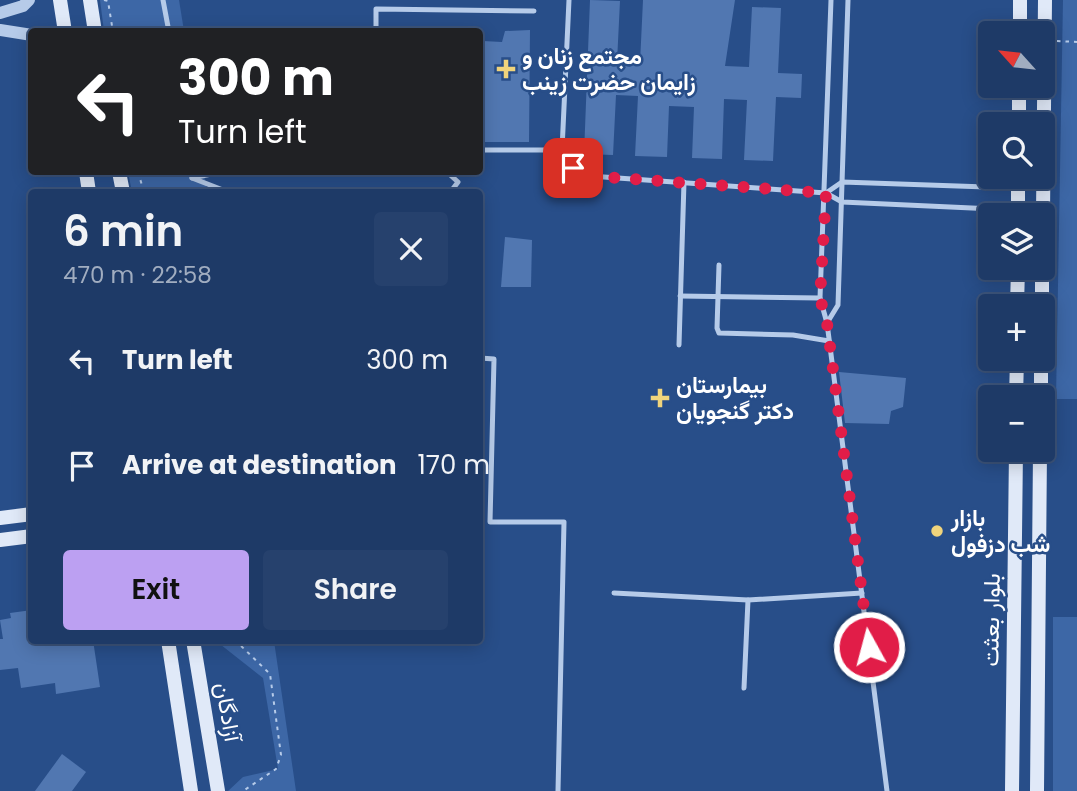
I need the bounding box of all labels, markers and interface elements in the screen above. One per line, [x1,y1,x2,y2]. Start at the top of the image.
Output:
north arrow [978,21,1055,98]
map controls [978,21,1055,462]
place label: مجتمع زنان و زایمان حضرت زینب [522,40,696,98]
text: 300 m [178,44,334,112]
icon: left [63,56,154,147]
marker: مجتمع زنان و زایمان حضرت زینب [496,59,516,79]
text: Turn left [178,109,307,154]
button: search [978,112,1055,189]
pin [543,138,603,198]
icon: arrive [554,149,592,187]
text: 6 min [63,202,183,261]
button: layers [978,203,1055,280]
button: close [374,212,448,286]
text: 470 m · 22:58 [63,259,212,291]
button: + [978,294,1055,371]
icon: left [63,342,101,380]
text: Turn left [122,342,233,378]
text: 300 m [366,342,448,378]
place label: بیمارستان دکتر گنجویان [676,369,794,427]
button: − [978,385,1055,462]
marker: بیمارستان دکتر گنجویان [650,388,670,408]
icon: arrive [63,447,101,485]
text: Arrive at destination [122,447,397,483]
text: 170 m [418,447,490,483]
place label: بازار شب دزفول [950,502,1050,560]
marker: بازار شب دزفول [929,523,945,539]
button: Exit [63,550,249,630]
button: Share [263,550,448,630]
street label: بلوار بعثت [974,573,1008,667]
position arrow [832,610,906,684]
street label: آزادگان [207,680,249,746]

